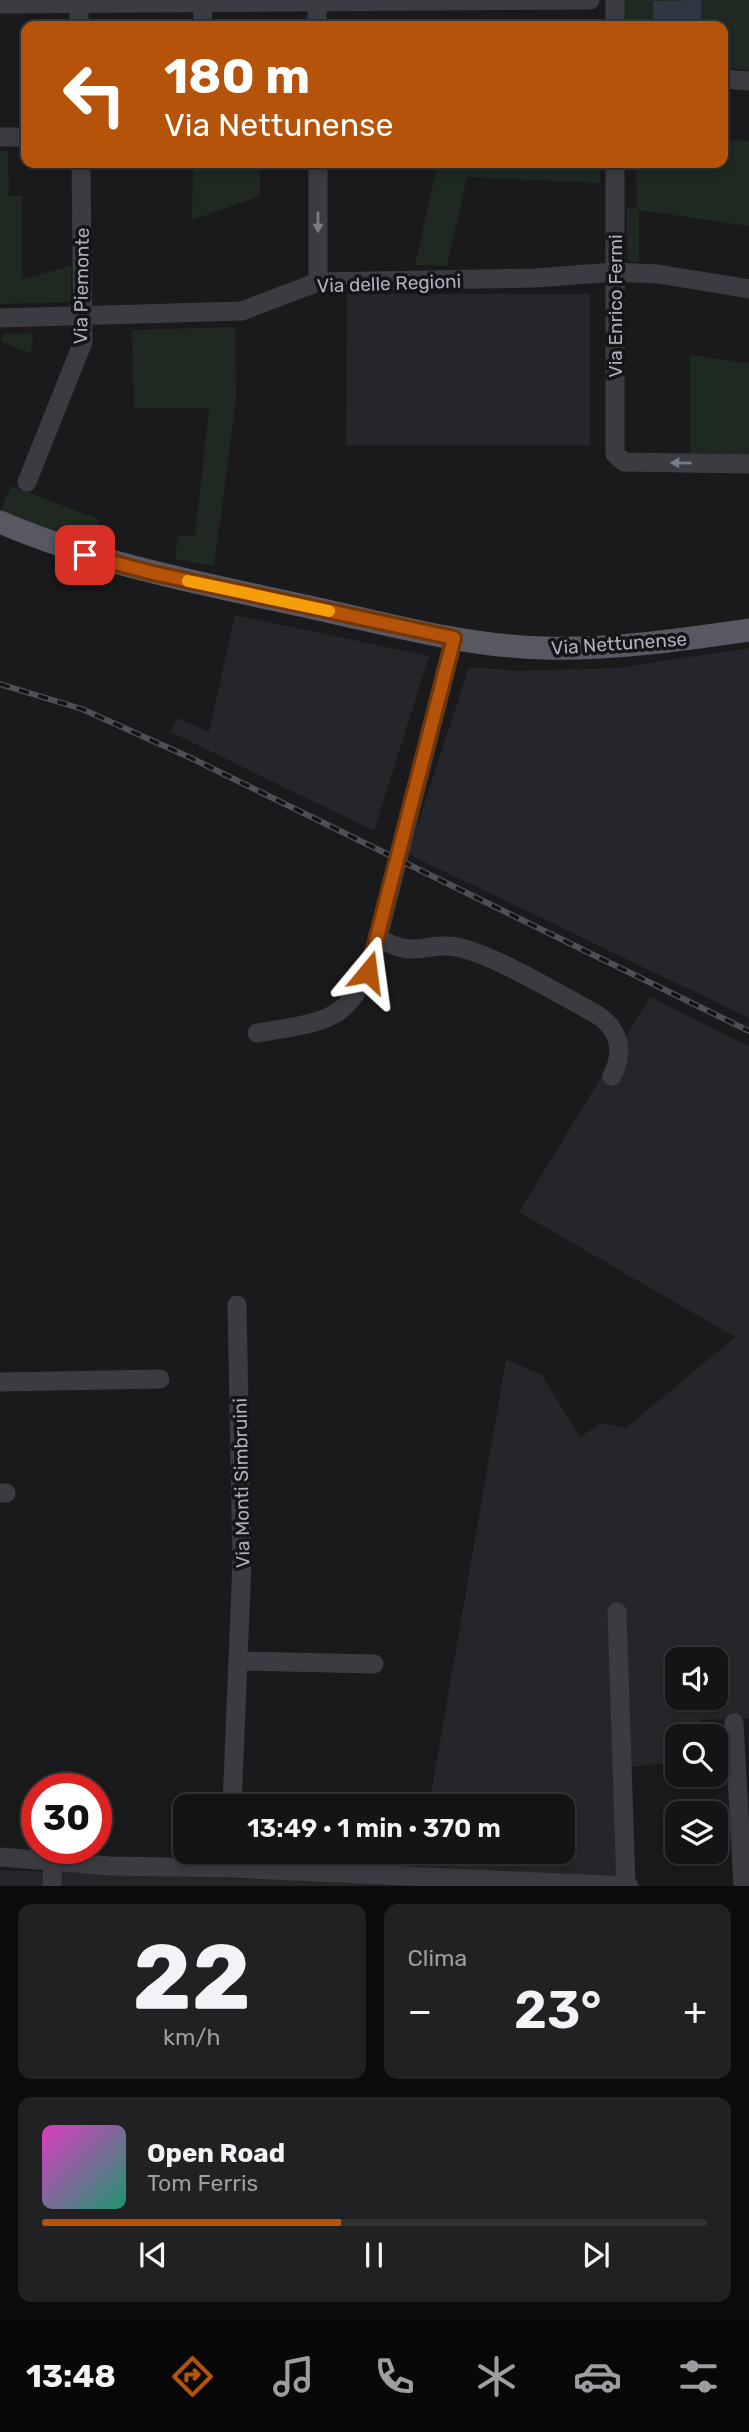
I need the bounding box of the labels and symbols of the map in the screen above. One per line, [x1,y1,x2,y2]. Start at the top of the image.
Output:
one-way arrow [312,212,324,234]
street label: Via Piemonte [69,227,94,345]
street label: Via Enrico Fermi [604,234,627,378]
street label: Via delle Regioni [316,269,462,298]
one-way arrow [670,458,692,469]
pin [55,525,115,585]
street label: Via Nettunense [550,627,688,660]
position arrow [331,935,405,1009]
street label: Via Monti Simbruini [229,1398,254,1568]
speed limit sign: 30 [21,1773,112,1864]

